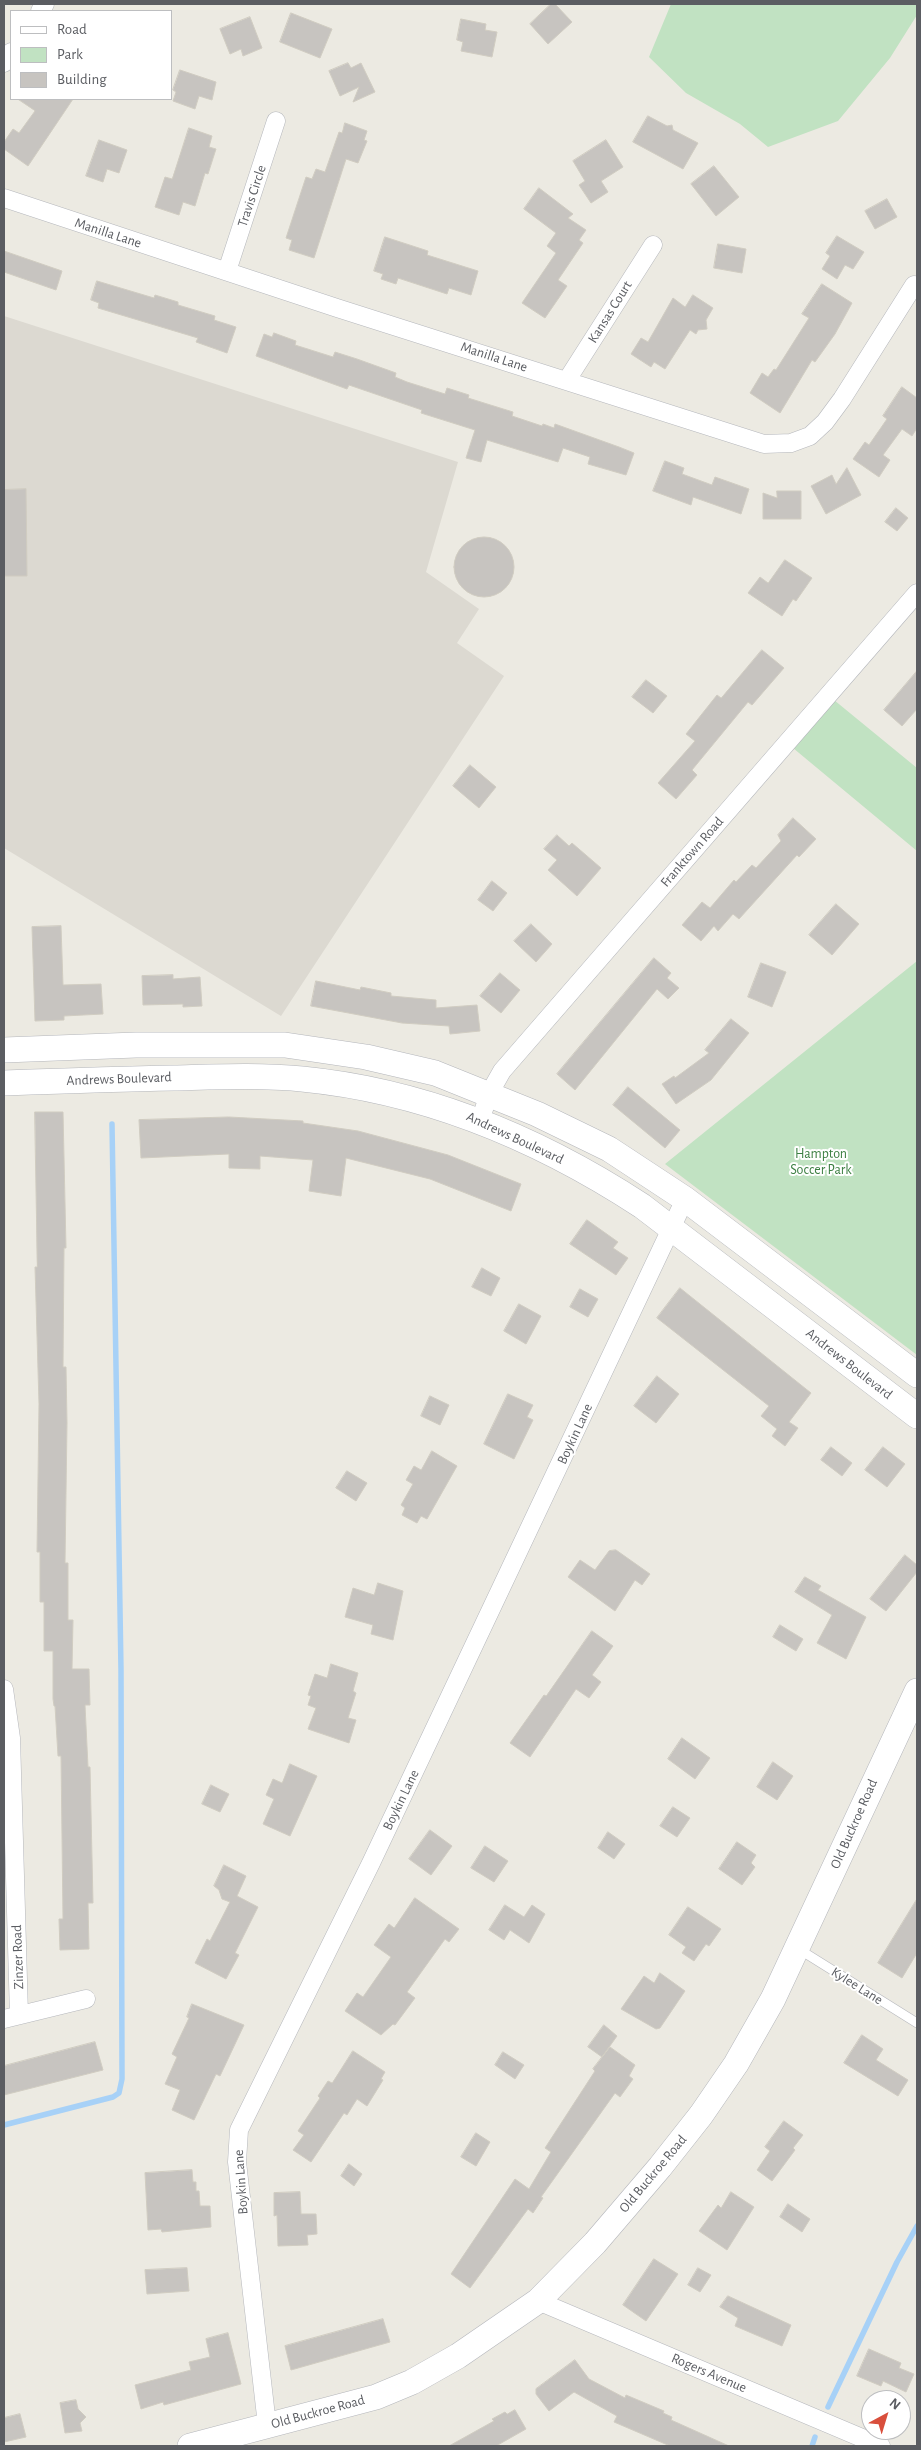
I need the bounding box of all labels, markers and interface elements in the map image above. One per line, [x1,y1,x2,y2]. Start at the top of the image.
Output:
legend [10,10,172,100]
text: Road [57,22,87,37]
text: Park [57,47,83,62]
text: Building [57,72,107,87]
street label: Travis Circle [234,163,270,229]
street label: Manilla Lane [72,214,144,252]
street label: Kansas Court [584,278,636,346]
street label: Manilla Lane [458,338,530,376]
street label: Franktown Road [657,813,727,891]
street label: Andrews Boulevard [66,1069,172,1089]
street label: Andrews Boulevard [464,1108,566,1168]
park label: Hampton Soccer Park [790,1146,852,1178]
street label: Andrews Boulevard [802,1325,896,1403]
street label: Boykin Lane [554,1401,596,1467]
street label: Boykin Lane [379,1767,423,1833]
street label: Old Buckroe Road [827,1777,881,1871]
street label: Zinzer Road [8,1924,28,1990]
street label: Kylee Lane [828,1964,886,2008]
street label: Old Buckroe Road [616,2132,690,2216]
street label: Boykin Lane [230,2149,252,2215]
street label: Rogers Avenue [669,2350,749,2396]
north arrow [861,2390,911,2440]
street label: Old Buckroe Road [269,2391,367,2433]
text: N [887,2396,903,2413]

